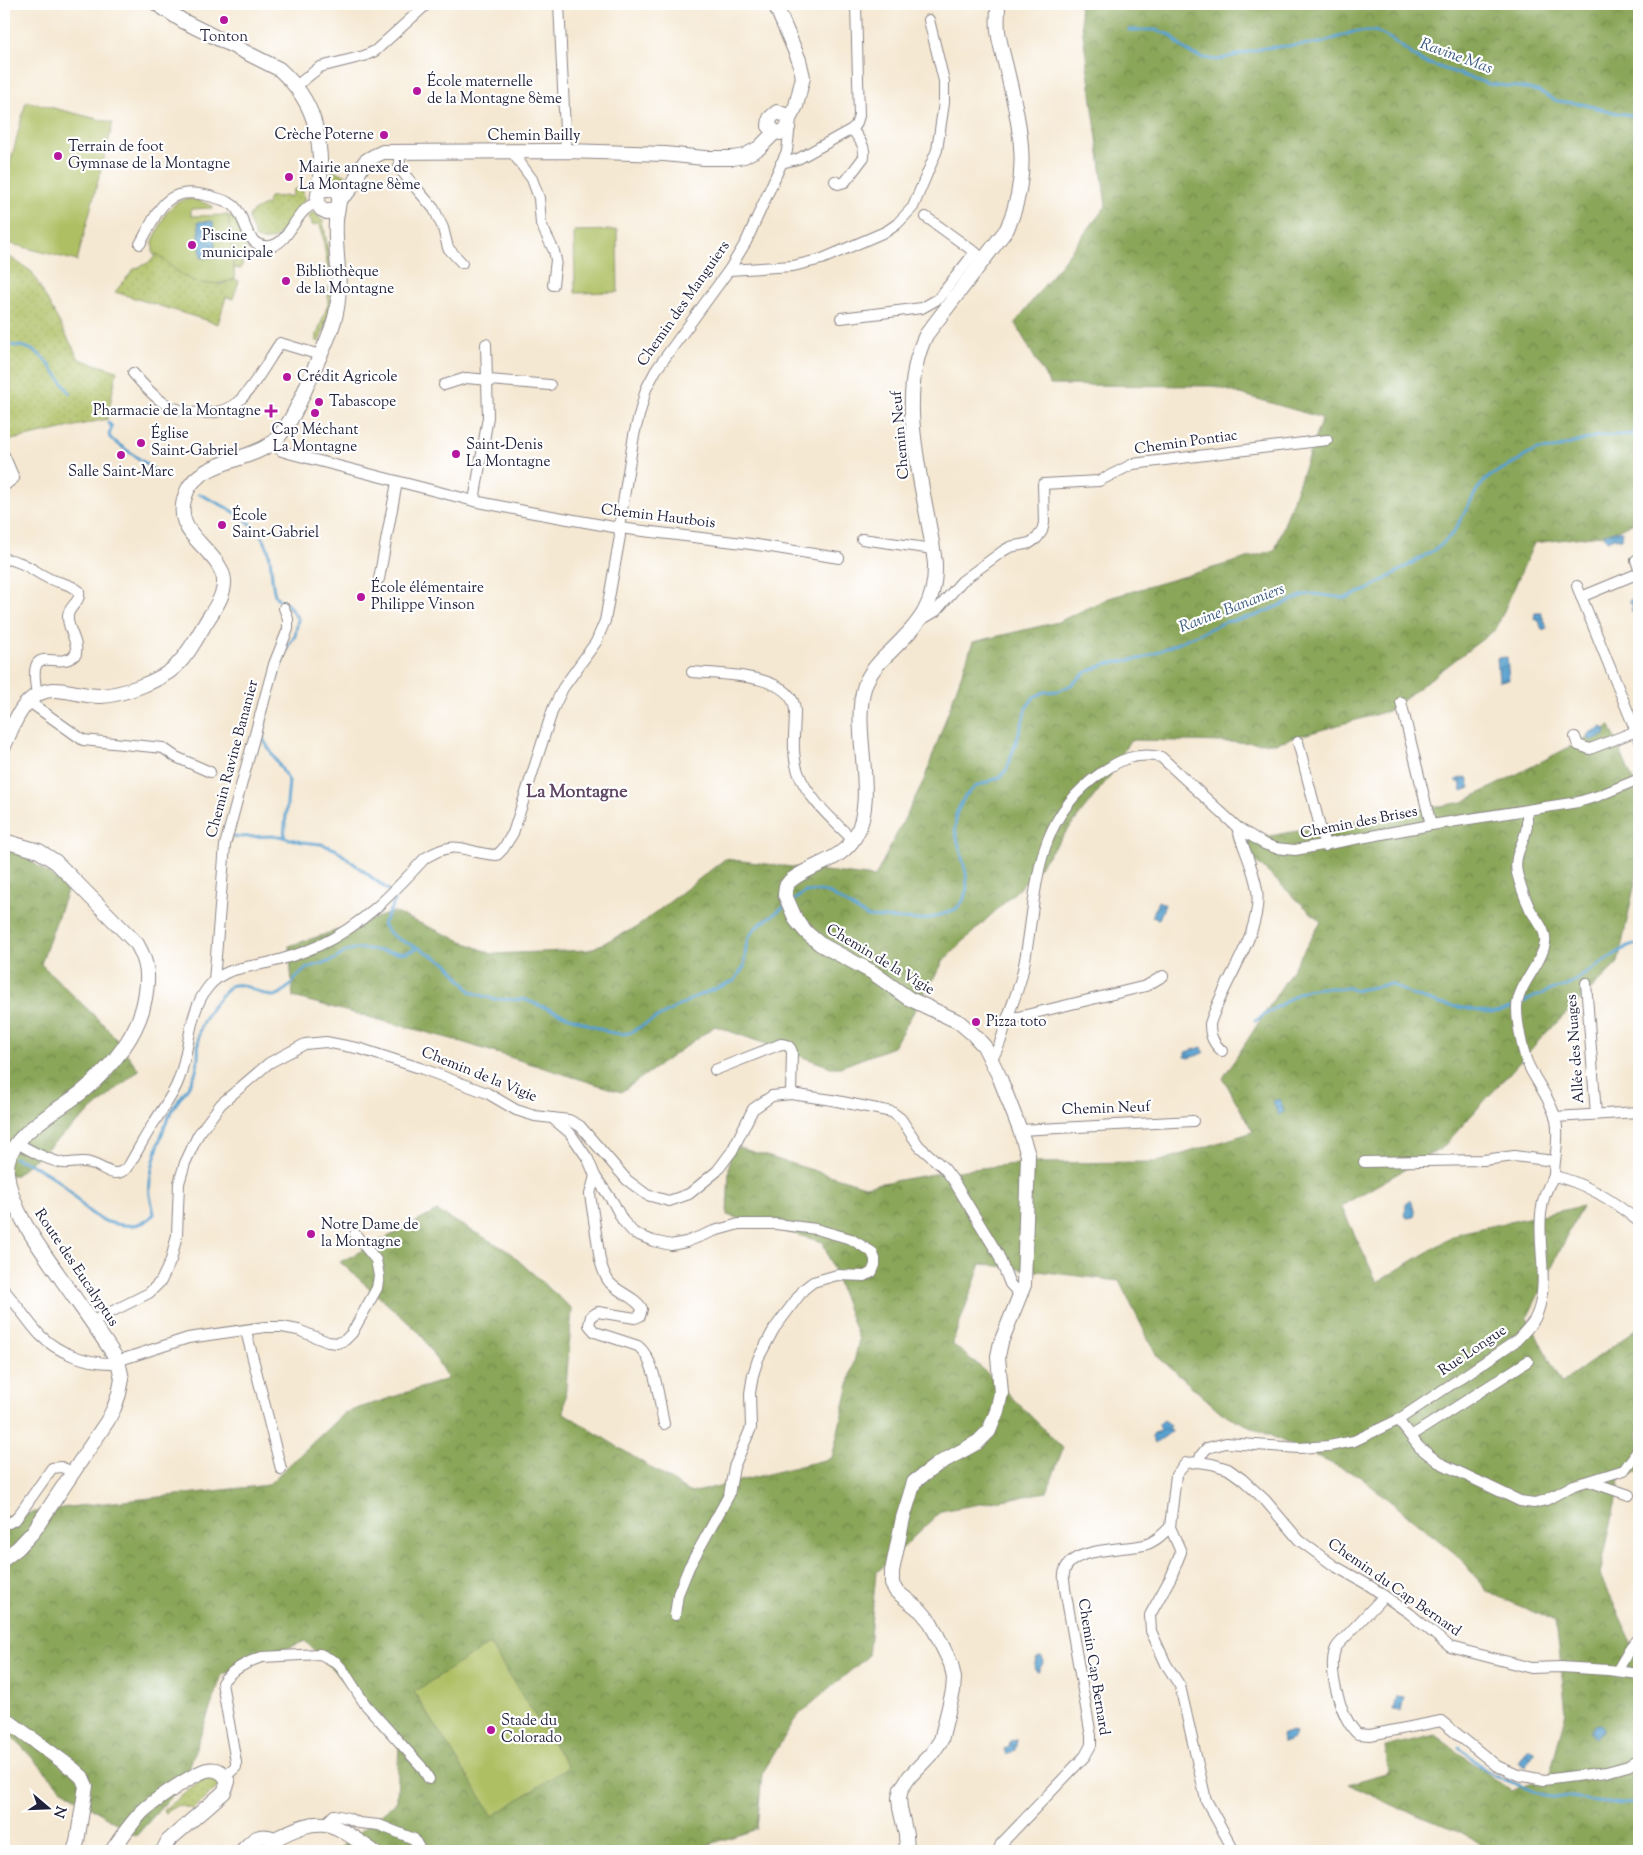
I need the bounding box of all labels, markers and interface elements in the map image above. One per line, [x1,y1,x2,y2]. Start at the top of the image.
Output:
marker: Tonton [218,14,230,26]
place label: Tonton [200,27,248,48]
water label: Ravine Mas [1417,33,1495,81]
place label: École maternelle de la Montagne 8ème [427,71,562,110]
marker: École maternelle de la Montagne 8ème [411,85,423,97]
place label: Crèche Poterne [275,125,374,146]
street label: Chemin Bailly [488,126,581,147]
marker: Crèche Poterne [378,129,390,141]
place label: Terrain de foot Gymnase de la Montagne [68,137,230,175]
marker: Terrain de foot Gymnase de la Montagne [52,150,64,162]
place label: Mairie annexe de La Montagne 8ème [299,158,420,196]
marker: Mairie annexe de La Montagne 8ème [283,171,295,183]
place label: Piscine municipale [202,226,273,264]
street label: Chemin des Manguiers [633,237,735,371]
marker: Piscine municipale [186,239,198,251]
place label: Bibliothèque de la Montagne [296,262,394,300]
marker: Bibliothèque de la Montagne [280,275,292,287]
place label: Crédit Agricole [297,367,397,388]
marker: Crédit Agricole [281,371,293,383]
street label: Chemin Neuf [887,389,915,480]
place label: Tabascope [329,392,396,413]
marker: Tabascope [313,396,325,408]
place label: Pharmacie de la Montagne [93,401,261,422]
marker: Pharmacie de la Montagne [265,405,277,417]
marker: Cap Méchant La Montagne [309,407,321,419]
place label: Cap Méchant La Montagne [272,420,359,458]
place label: Église Saint-Gabriel [151,423,238,462]
street label: Chemin Pontiac [1133,425,1239,461]
place label: Saint-Denis La Montagne [466,435,551,473]
marker: Église Saint-Gabriel [135,437,147,449]
marker: Saint-Denis La Montagne [450,448,462,460]
marker: Salle Saint-Marc [115,449,127,461]
place label: Salle Saint-Marc [68,462,174,483]
street label: Chemin Hautbois [600,500,717,534]
place label: École Saint-Gabriel [232,505,319,544]
marker: École Saint-Gabriel [216,519,228,531]
place label: École élémentaire Philippe Vinson [371,577,484,616]
water label: Ravine Bananiers [1176,578,1288,640]
marker: École élémentaire Philippe Vinson [355,591,367,603]
street label: Chemin Ravine Bananier [202,677,264,840]
district label: La Montagne [526,780,628,806]
street label: Chemin des Brises [1299,801,1420,845]
street label: Chemin de la Vigie [822,919,938,1001]
street label: Allée des Nuages [1562,994,1590,1104]
place label: Pizza toto [986,1012,1047,1033]
marker: Pizza toto [970,1016,982,1028]
street label: Chemin de la Vigie [418,1042,540,1108]
street label: Chemin Neuf [1061,1097,1152,1121]
street label: Route des Eucalyptus [29,1205,123,1331]
place label: Notre Dame de la Montagne [321,1215,418,1253]
marker: Notre Dame de la Montagne [305,1228,317,1240]
street label: Rue Longue [1435,1320,1511,1382]
street label: Chemin du Cap Bernard [1323,1534,1465,1642]
street label: Chemin Cap Bernard [1072,1597,1114,1737]
place label: Stade du Colorado [501,1711,562,1749]
marker: Stade du Colorado [485,1724,497,1736]
north arrow [22,1782,72,1832]
text: N [47,1803,70,1820]

